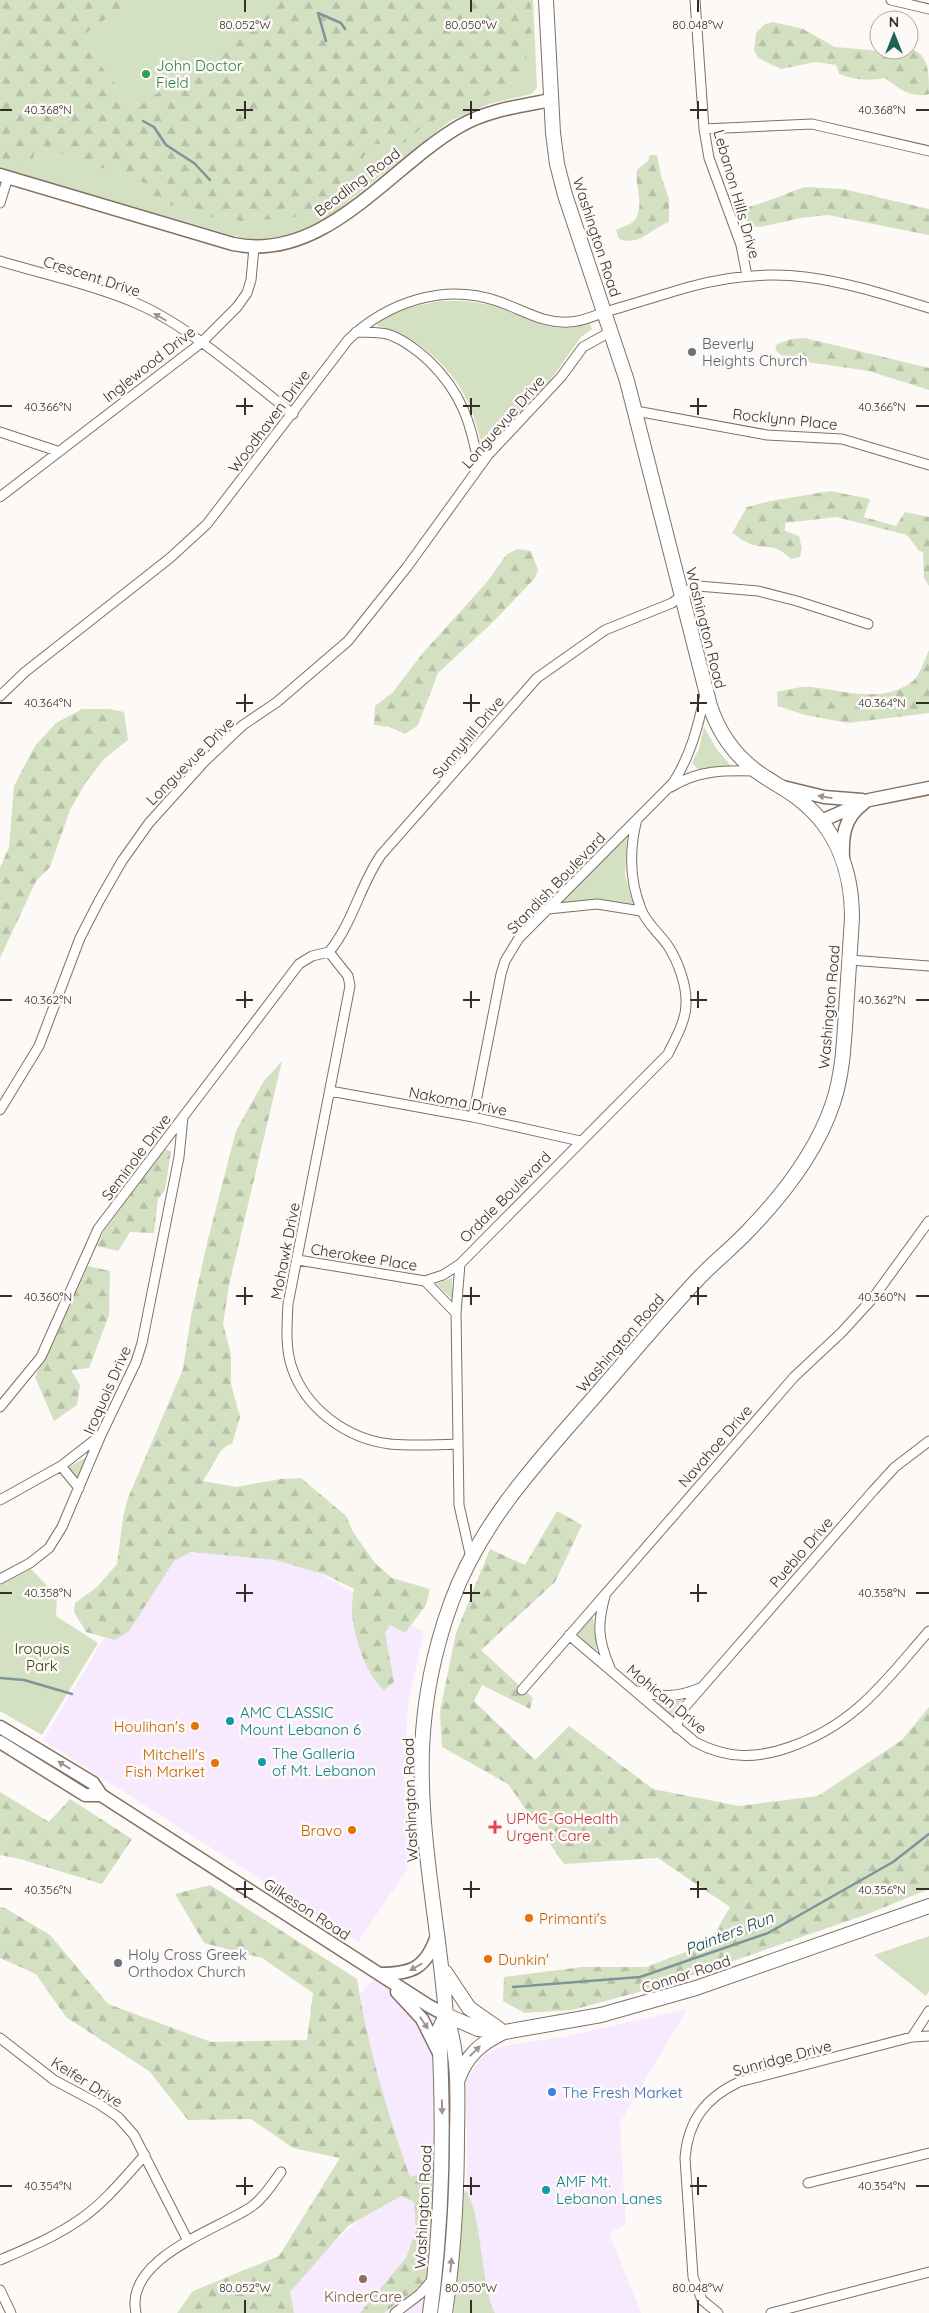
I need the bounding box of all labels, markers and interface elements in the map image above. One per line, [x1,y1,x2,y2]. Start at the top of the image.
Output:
north arrow [869,10,919,60]
text: N [889,13,899,31]
text: 80.052°W [219,17,271,32]
text: 80.050°W [445,17,497,32]
text: 80.048°W [672,17,724,32]
place label: John Doctor Field [156,56,243,92]
marker: John Doctor Field [140,68,152,80]
text: 40.368°N [24,102,72,117]
text: 40.368°N [858,102,906,117]
street label: Lebanon Hills Drive [709,127,765,261]
street label: Beadling Road [310,144,404,220]
street label: Washington Road [569,175,625,299]
street label: Crescent Drive [41,251,143,301]
one-way arrow [153,312,166,321]
street label: Inglewood Drive [99,322,199,406]
place label: Beverly Heights Church [702,334,807,370]
marker: Beverly Heights Church [686,346,698,358]
street label: Woodhaven Drive [224,366,314,476]
street label: Longuevue Drive [457,372,549,472]
text: 40.366°N [24,399,72,414]
text: 40.366°N [858,399,906,414]
street label: Rocklynn Place [731,404,839,434]
street label: Washington Road [682,565,730,691]
street label: Sunnyhill Drive [428,692,508,782]
text: 40.364°N [24,695,72,710]
text: 40.364°N [858,695,906,710]
street label: Longuevue Drive [142,713,238,809]
one-way arrow [817,792,833,800]
street label: Standish Boulevard [503,828,609,938]
street label: Washington Road [814,944,844,1070]
text: 40.362°N [24,992,72,1007]
text: 40.362°N [858,992,906,1007]
street label: Nakoma Drive [407,1082,509,1120]
street label: Seminole Drive [97,1110,175,1204]
street label: Ordale Boulevard [455,1147,555,1247]
street label: Mohawk Drive [266,1201,304,1301]
street label: Cherokee Place [309,1239,419,1275]
text: 40.360°N [24,1289,72,1304]
text: 40.360°N [858,1289,906,1304]
street label: Washington Road [572,1290,668,1396]
street label: Iroquois Drive [79,1343,135,1437]
street label: Navahoe Drive [674,1401,756,1491]
street label: Pueblo Drive [765,1513,837,1591]
text: 40.358°N [24,1585,72,1600]
text: 40.358°N [858,1585,906,1600]
park label: Iroquois Park [14,1639,70,1675]
street label: Mohican Drive [623,1660,711,1738]
place label: AMC CLASSIC Mount Lebanon 6 [240,1703,361,1739]
marker: AMC CLASSIC Mount Lebanon 6 [224,1715,236,1727]
place label: Houlihan's [114,1717,185,1736]
marker: Houlihan's [189,1720,201,1732]
street label: Washington Road [398,1738,422,1862]
place label: The Galleria of Mt. Lebanon [272,1744,376,1780]
place label: Mitchell's Fish Market [125,1745,205,1781]
marker: The Galleria of Mt. Lebanon [256,1756,268,1768]
marker: Mitchell's Fish Market [209,1757,221,1769]
one-way arrow [58,1761,71,1770]
place label: UPMC-GoHealth Urgent Care [506,1809,619,1845]
marker: UPMC-GoHealth Urgent Care [488,1820,502,1834]
place label: Bravo [301,1821,342,1840]
marker: Bravo [346,1824,358,1836]
street label: Gilkeson Road [260,1874,354,1944]
text: 40.356°N [24,1882,72,1897]
text: 40.356°N [858,1882,906,1897]
water label: Painters Run [682,1907,777,1959]
place label: Primanti's [539,1909,607,1928]
marker: Primanti's [523,1912,535,1924]
place label: Holy Cross Greek Orthodox Church [128,1945,247,1981]
place label: Dunkin' [498,1950,549,1969]
street label: Connor Road [639,1951,733,1997]
marker: Dunkin' [482,1953,494,1965]
marker: Holy Cross Greek Orthodox Church [112,1957,124,1969]
one-way arrow [410,1962,423,1971]
one-way arrow [419,2016,429,2030]
street label: Sunridge Drive [731,2036,833,2080]
one-way arrow [468,2045,480,2057]
street label: Keifer Drive [48,2053,126,2111]
place label: The Fresh Market [562,2083,683,2102]
marker: The Fresh Market [546,2086,558,2098]
one-way arrow [438,2099,446,2115]
street label: Washington Road [410,2144,436,2270]
place label: AMF Mt. Lebanon Lanes [556,2172,662,2208]
text: 40.354°N [24,2178,72,2193]
text: 40.354°N [858,2178,906,2193]
marker: AMF Mt. Lebanon Lanes [540,2184,552,2196]
one-way arrow [447,2256,455,2272]
marker: KinderCare [357,2273,369,2285]
text: 80.052°W [219,2280,271,2295]
text: 80.050°W [445,2280,497,2295]
text: 80.048°W [672,2280,724,2295]
place label: KinderCare [324,2287,402,2306]

